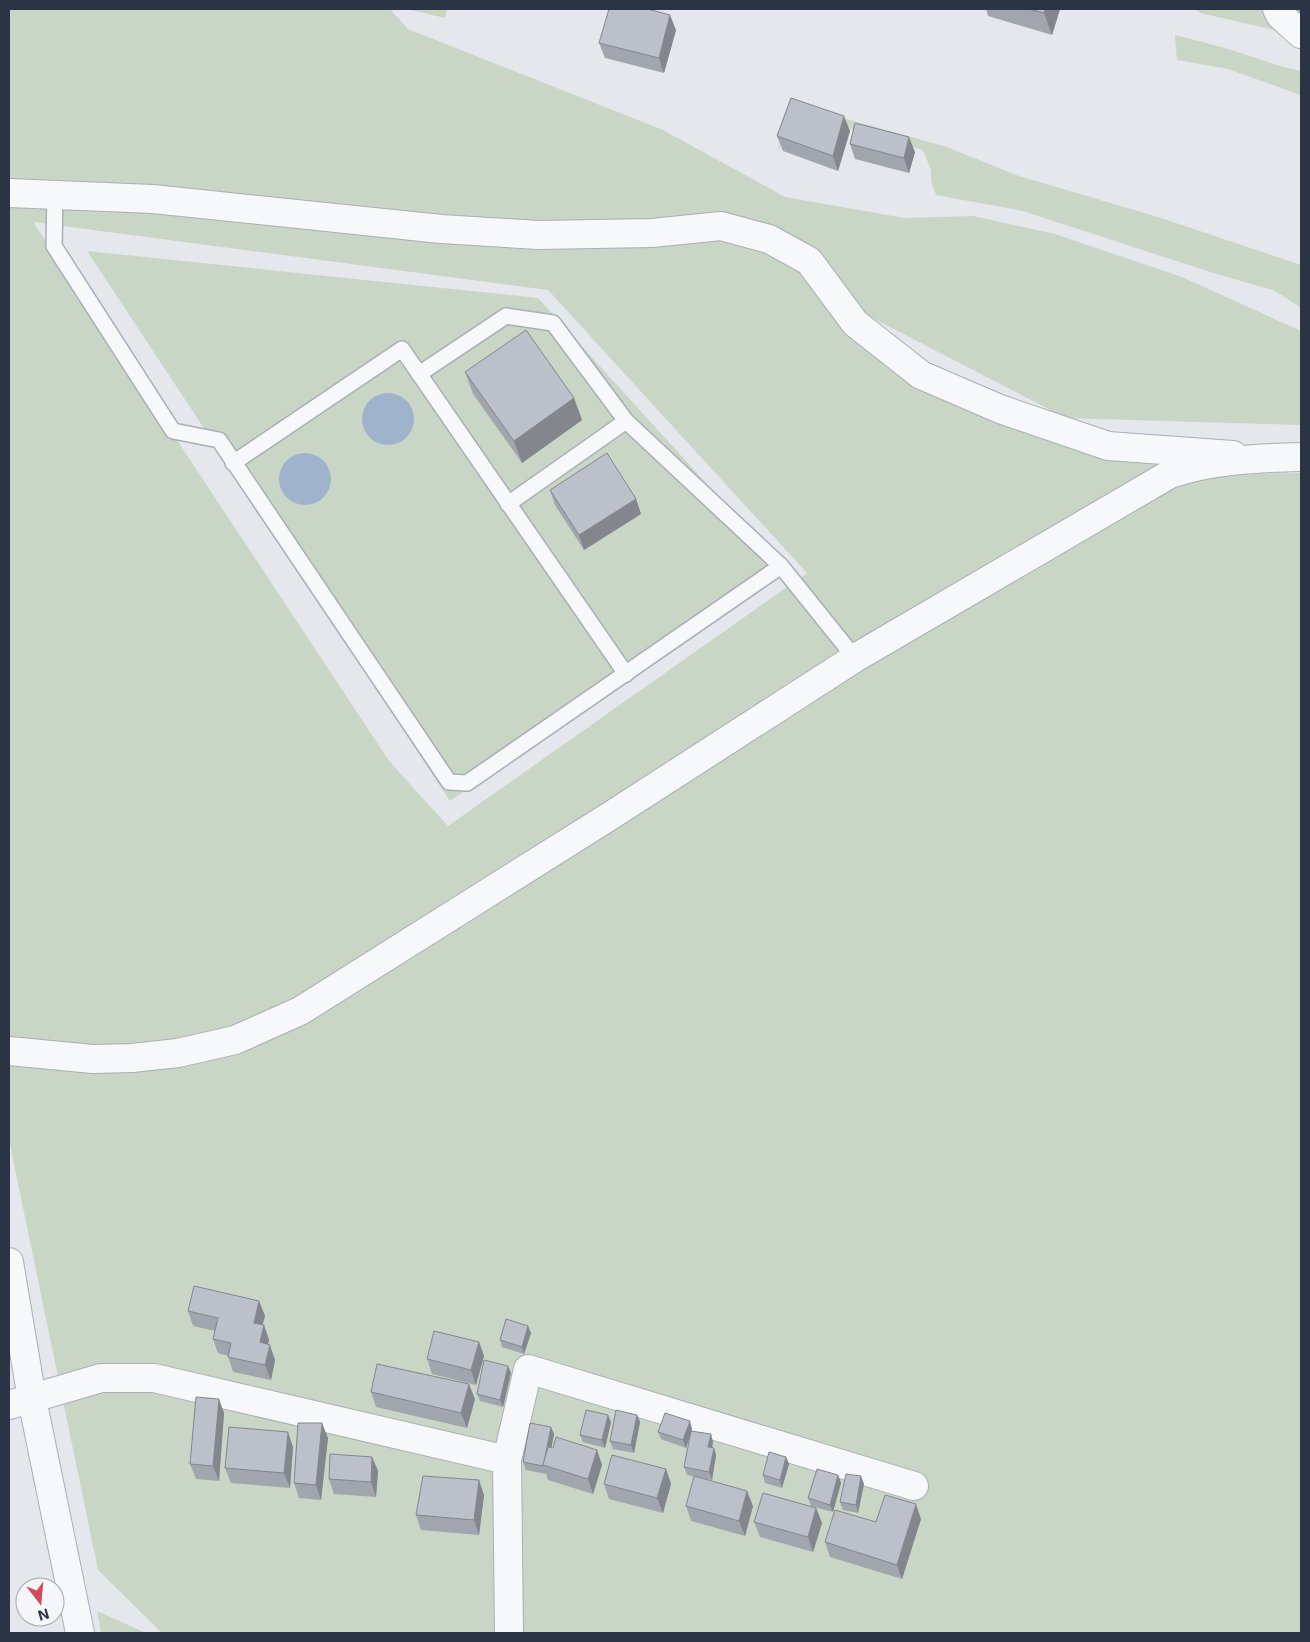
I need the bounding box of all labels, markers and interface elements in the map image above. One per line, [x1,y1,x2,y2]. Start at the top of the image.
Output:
north arrow [15,1577,65,1627]
text: N [36,1605,51,1625]

